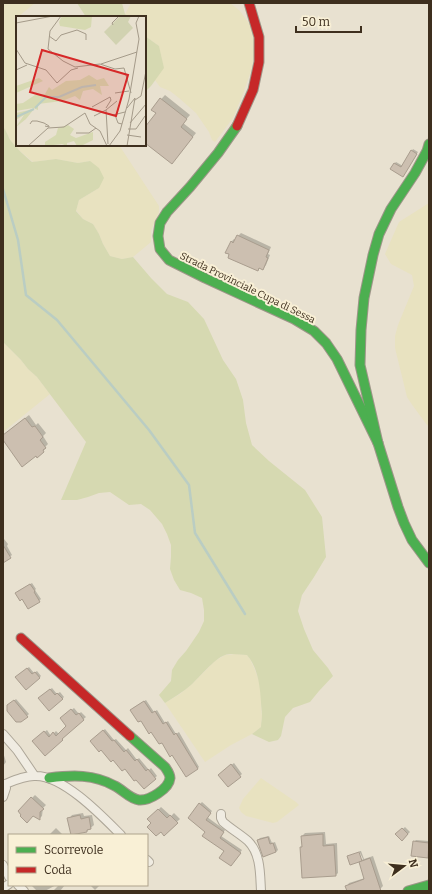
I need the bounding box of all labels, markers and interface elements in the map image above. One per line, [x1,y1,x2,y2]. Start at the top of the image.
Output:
scale bar [296,8,361,34]
text: 50 m [302,15,331,29]
inset map [16,16,146,146]
street label: Strada Provinciale Cupa di Sessa [178,250,318,326]
legend [8,834,148,886]
text: Scorrevole [44,843,103,857]
north arrow [384,846,424,886]
text: N [406,858,421,870]
text: Coda [44,863,72,877]

